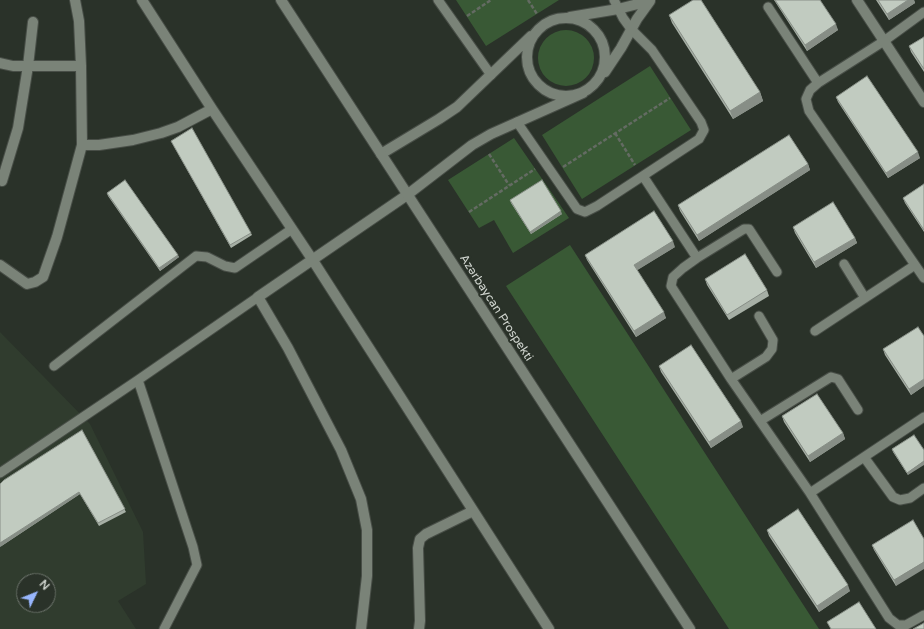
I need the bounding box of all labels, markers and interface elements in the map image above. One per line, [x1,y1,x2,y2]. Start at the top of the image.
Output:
street label: Azərbaycan Prospekti [456,252,536,364]
north arrow [16,573,56,613]
text: N [37,577,52,593]

